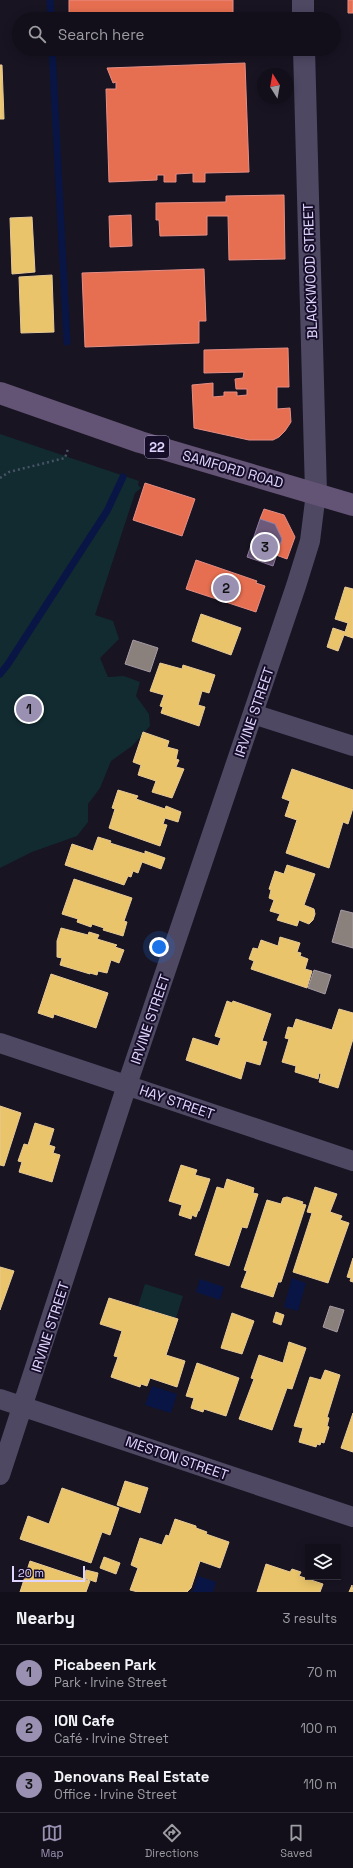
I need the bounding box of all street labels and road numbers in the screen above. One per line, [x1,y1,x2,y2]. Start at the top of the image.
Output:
street label: BLACKWOOD STREET [299,203,321,339]
road number: 22 [145,436,169,458]
street label: SAMFORD ROAD [180,446,286,492]
street label: IRVINE STREET [230,665,278,759]
street label: IRVINE STREET [126,972,174,1066]
street label: HAY STREET [137,1081,217,1123]
street label: IRVINE STREET [27,1279,73,1375]
street label: MESTON STREET [123,1432,231,1484]

